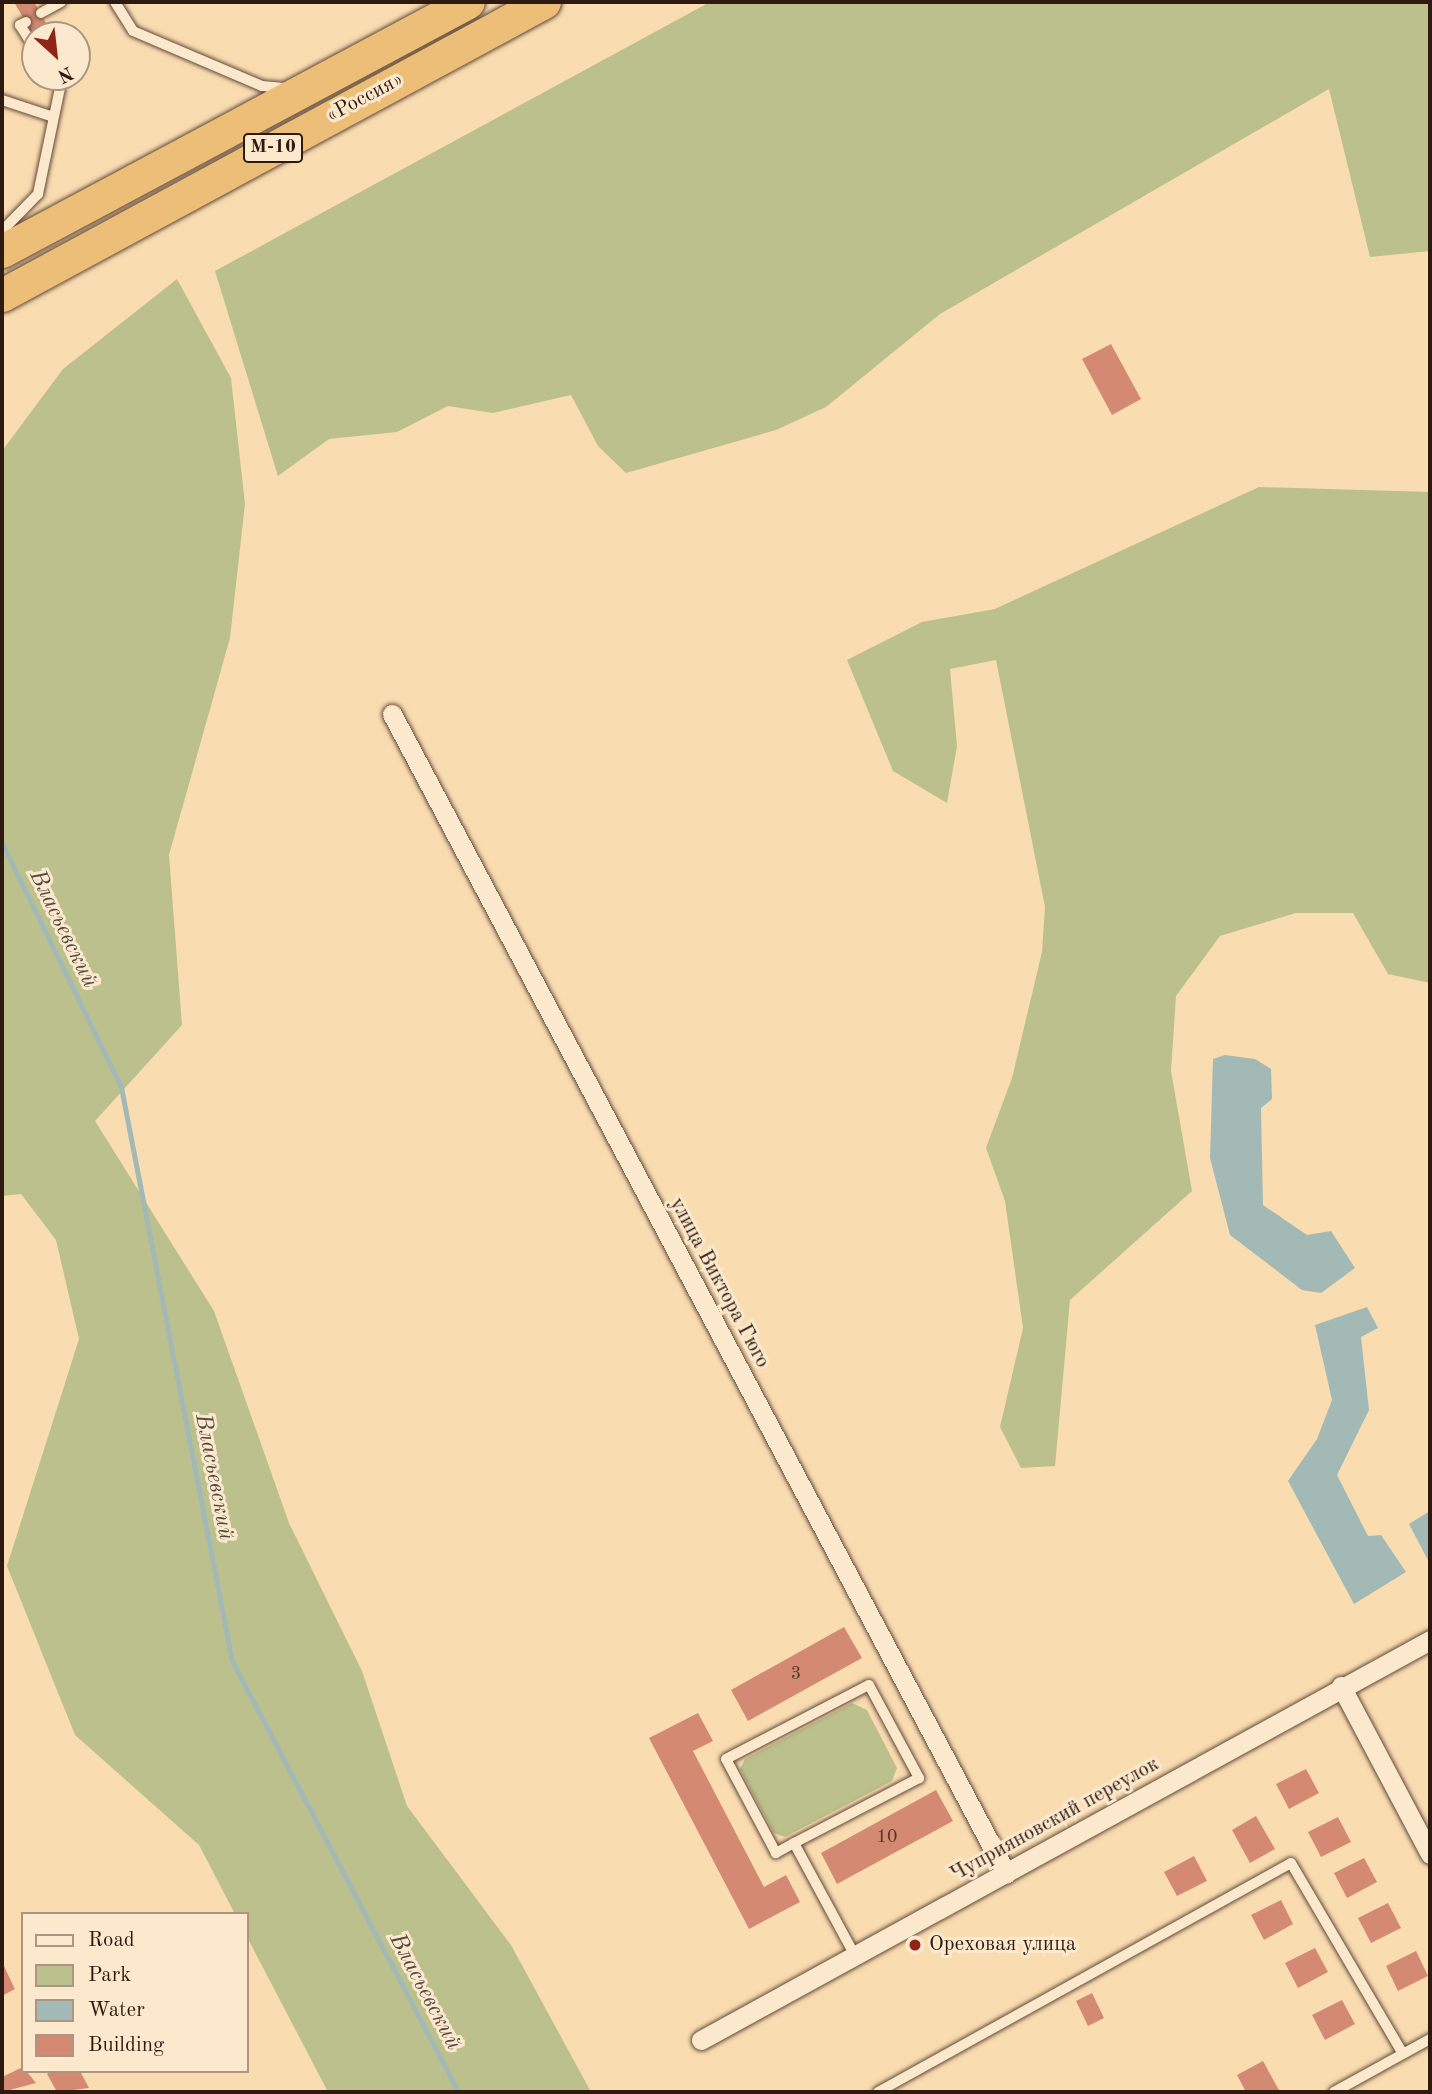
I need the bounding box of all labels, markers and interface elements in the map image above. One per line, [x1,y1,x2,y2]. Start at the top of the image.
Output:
north arrow [21,21,91,91]
text: N [54,62,76,85]
street label: «Россия» [322,67,408,129]
road number: М-10 [242,132,304,164]
water label: Власьевский [22,865,104,993]
street label: улица Виктора Гюго [663,1193,775,1373]
water label: Власьевский [188,1411,240,1543]
house number: 3 [791,1663,801,1685]
street label: Чуприяновский переулок [946,1752,1164,1888]
house number: 10 [877,1826,897,1848]
legend [21,1912,248,2073]
water label: Власьевский [383,1929,467,2055]
text: Road [88,1930,135,1951]
place label: Ореховая улица [929,1932,1076,1958]
marker: Ореховая улица [907,1937,923,1953]
text: Park [88,1965,131,1986]
text: Water [88,2000,145,2021]
text: Building [88,2035,164,2056]

